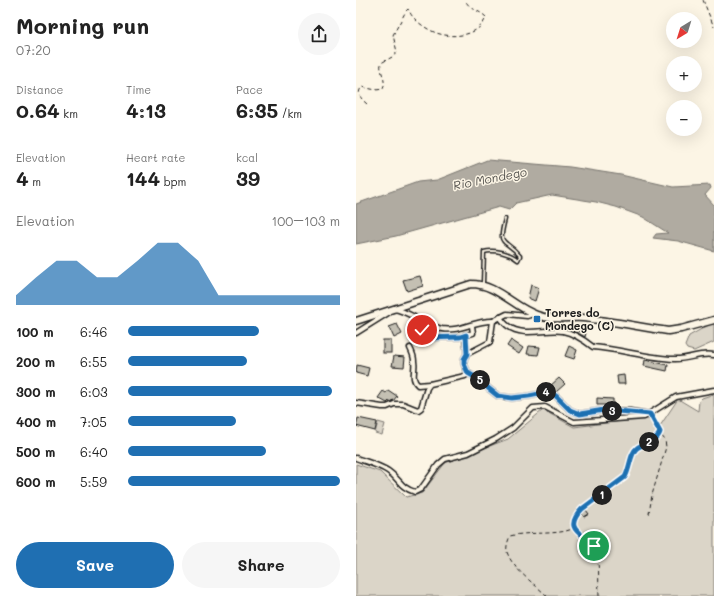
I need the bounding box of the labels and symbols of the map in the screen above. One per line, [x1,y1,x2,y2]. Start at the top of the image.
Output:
north arrow [666,12,702,48]
water label: Rio Mondego [452,163,528,193]
place label: Torres do Mondego (C) [545,305,614,333]
pin [405,313,439,347]
marker: Torres do Mondego (C) [532,314,542,324]
pin: 5 [470,370,490,390]
pin: 4 [536,382,556,402]
pin: 3 [602,401,622,421]
pin: 2 [639,432,659,452]
pin: 1 [592,485,612,505]
pin [577,529,611,563]

